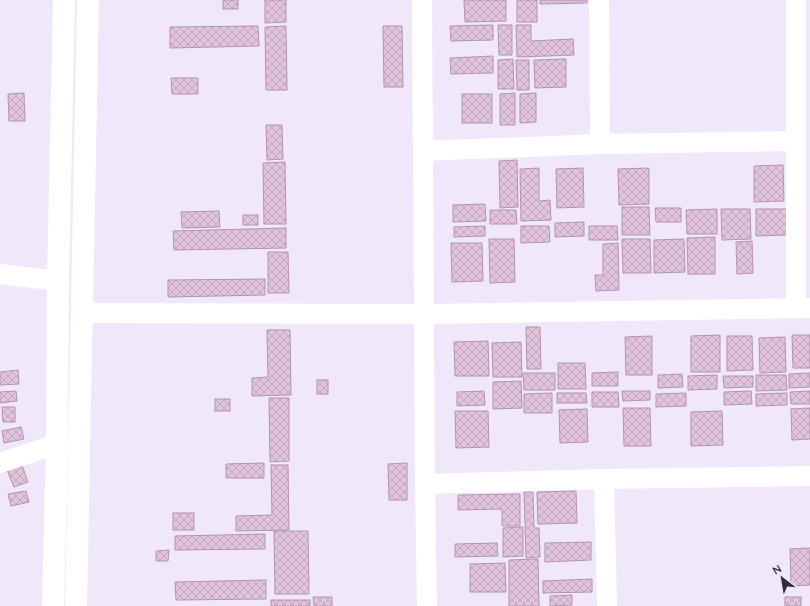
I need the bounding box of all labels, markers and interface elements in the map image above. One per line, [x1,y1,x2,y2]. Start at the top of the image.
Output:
north arrow [762,558,802,598]
text: N [770,561,784,578]

